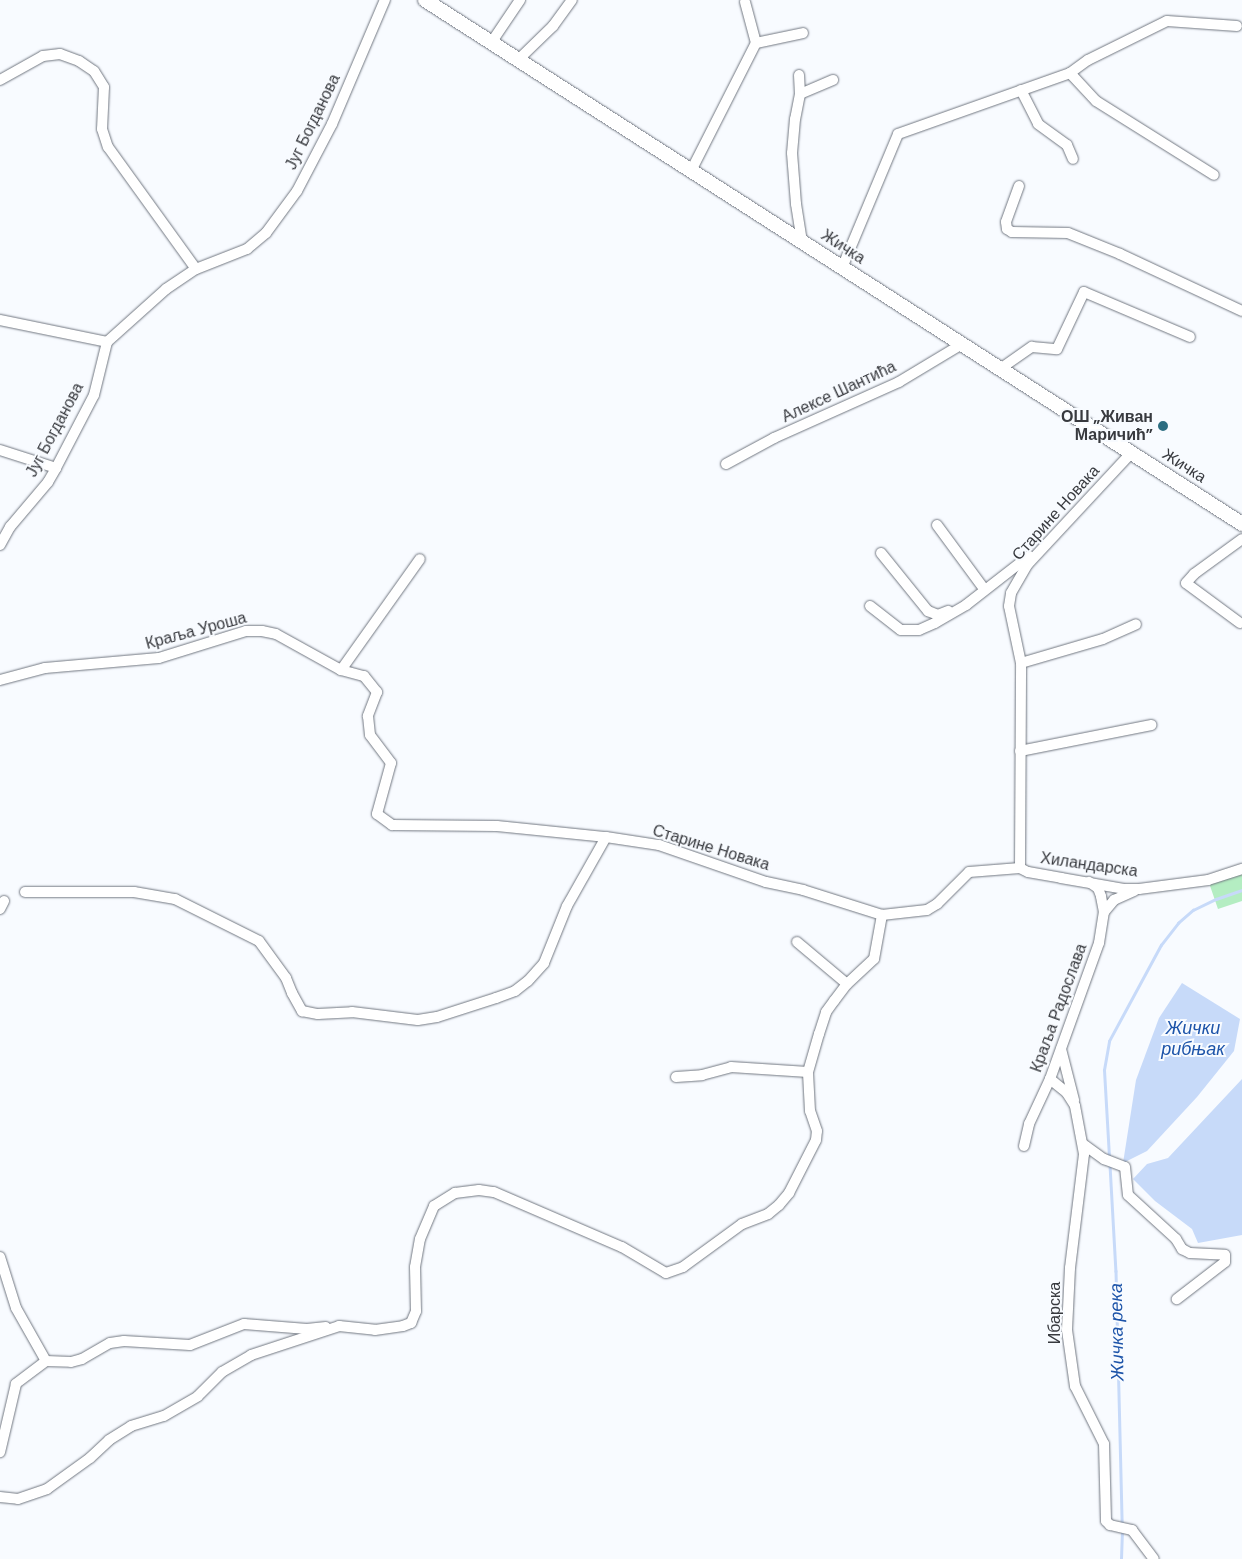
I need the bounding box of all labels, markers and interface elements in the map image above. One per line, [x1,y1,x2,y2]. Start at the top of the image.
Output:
street label: Југ Богданова [282,71,344,173]
street label: Жичка [818,226,868,268]
street label: Алексе Шантића [779,357,899,427]
street label: Југ Богданова [22,380,88,480]
place label: ОШ „Живан Маричић” [1061,407,1153,445]
marker: ОШ „Живан Маричић” [1157,420,1169,432]
street label: Жичка [1159,445,1209,487]
street label: Старине Новака [1008,461,1104,565]
street label: Краља Уроша [143,608,249,654]
street label: Старине Новака [650,821,772,875]
street label: Хиландарска [1039,849,1139,881]
street label: Краља Радослава [1027,941,1091,1075]
water label: Жички рибњак [1161,1018,1225,1060]
street label: Ибарска [1045,1282,1065,1344]
water label: Жичка река [1105,1283,1129,1381]

